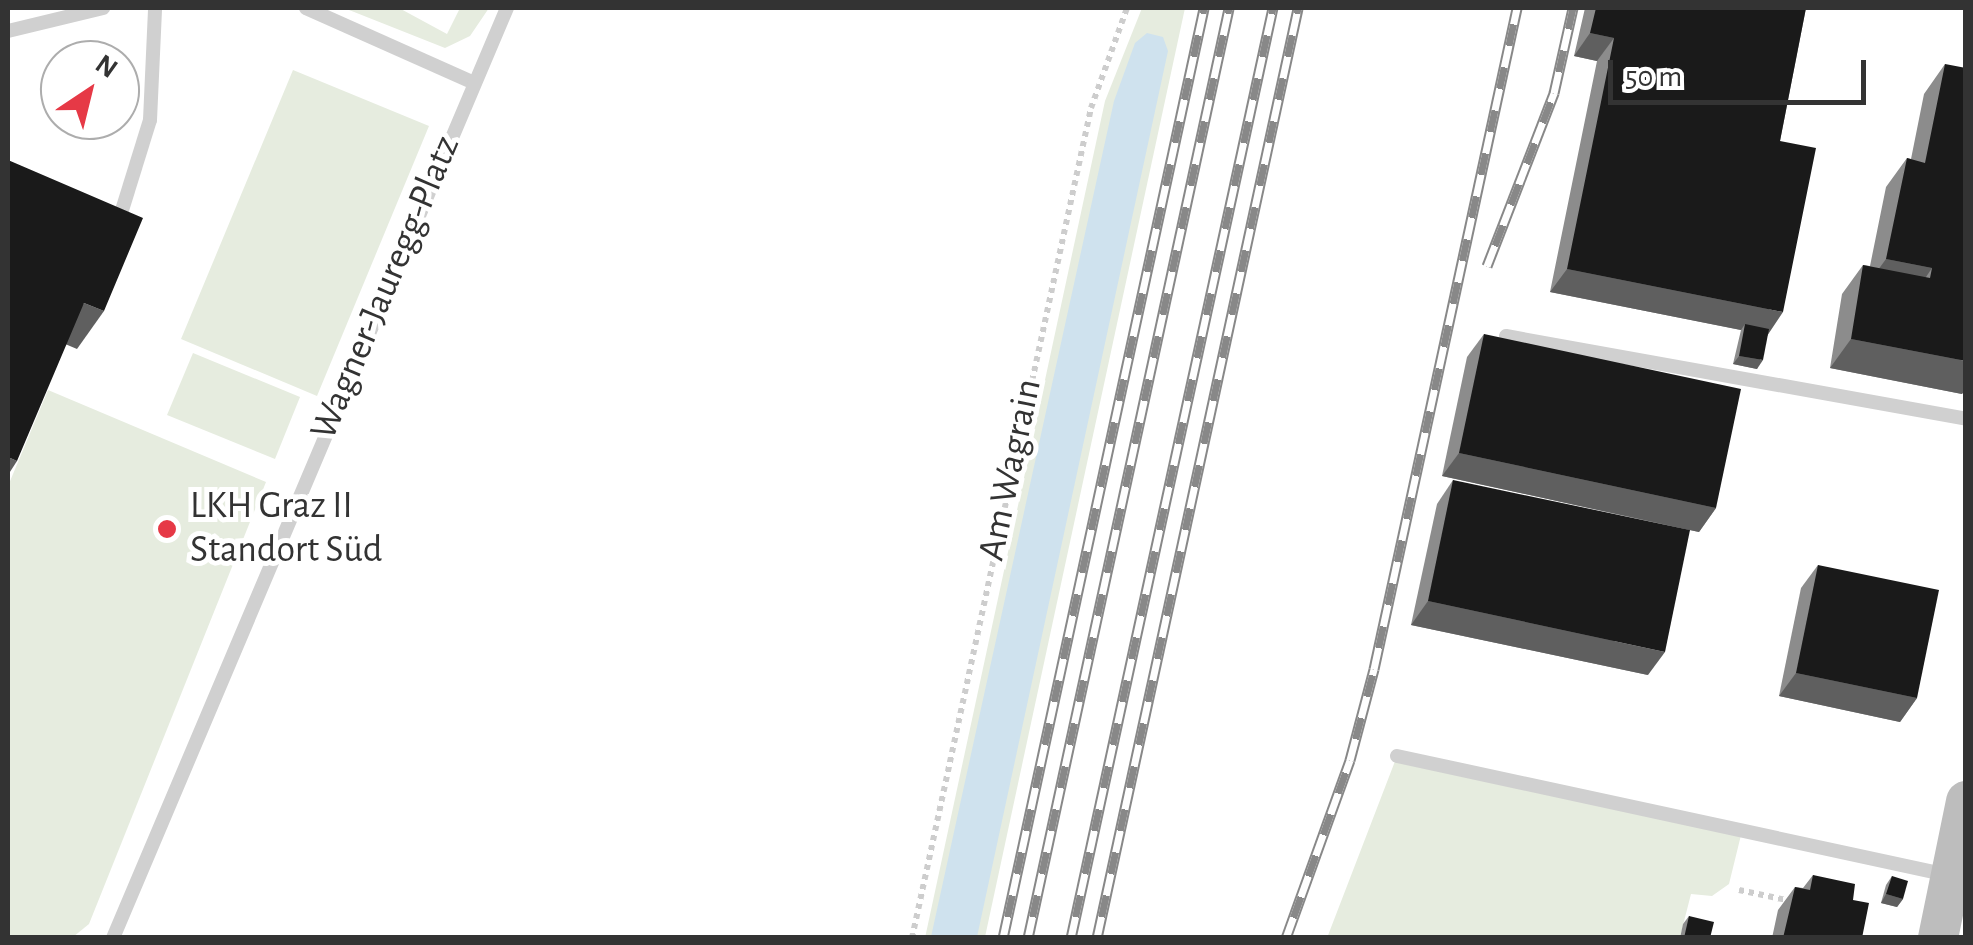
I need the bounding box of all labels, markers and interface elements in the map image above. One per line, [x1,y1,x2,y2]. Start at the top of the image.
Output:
north arrow [40,40,140,140]
scale bar [1613,40,1870,102]
text: N [90,50,122,84]
text: 50 m [1625,62,1682,92]
street label: Wagner-Jauregg-Platz [301,129,471,447]
street label: Am Wagrain [970,375,1052,565]
place label: LKH Graz II Standort Süd [190,484,382,574]
marker: LKH Graz II Standort Süd [154,516,180,542]

